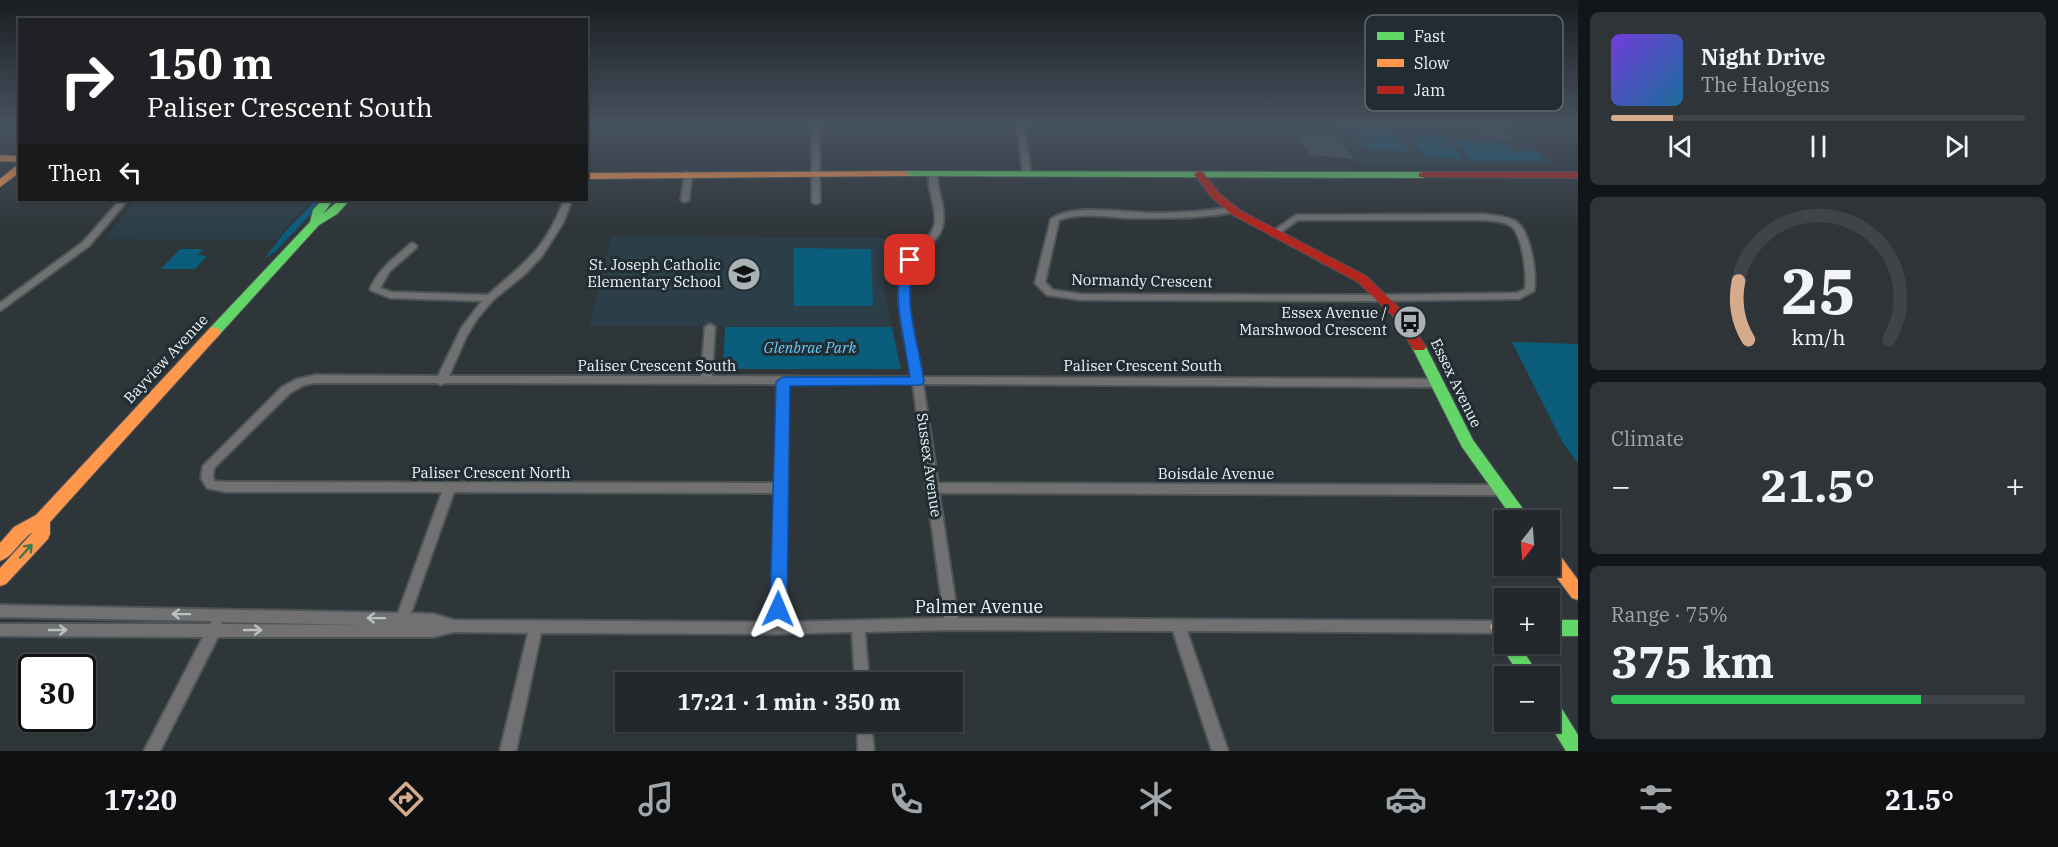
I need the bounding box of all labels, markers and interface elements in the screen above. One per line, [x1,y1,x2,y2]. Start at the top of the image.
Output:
legend [1365,15,1563,111]
text: Fast [1414,26,1446,46]
text: 150 m [147,36,273,91]
icon: right [48,42,126,120]
text: Night Drive [1701,42,1826,71]
text: Slow [1414,53,1450,73]
text: The Halogens [1701,71,1830,98]
text: Jam [1414,80,1445,100]
text: Paliser Crescent South [147,89,433,124]
icon: previous [1664,130,1697,163]
icon: pause [1802,130,1835,163]
icon: next [1940,130,1973,163]
icon: left [114,156,147,189]
text: Then [48,158,102,187]
pin [884,234,935,285]
icon: arrive [893,243,926,276]
text: 25 [1781,250,1855,331]
place label: St. Joseph Catholic Elementary School [587,255,721,291]
school or university icon: St. Joseph Catholic Elementary School [726,256,762,292]
street label: Normandy Crescent [1071,270,1213,291]
place label: Essex Avenue / Marshwood Crescent [1239,303,1387,339]
bus stop icon: Essex Avenue / Marshwood Crescent [1392,304,1428,340]
street label: Bayview Avenue [119,310,212,407]
text: km/h [1791,324,1845,352]
street label: Essex Avenue [1427,335,1486,430]
park label: Glenbrae Park [764,338,856,357]
street label: Paliser Crescent South [578,356,736,375]
street label: Paliser Crescent South [1064,356,1222,375]
street label: Sussex Avenue [913,412,946,518]
text: Climate [1611,425,1684,452]
text: 21.5° [1761,456,1875,514]
street label: Paliser Crescent North [411,463,571,482]
street label: Boisdale Avenue [1158,464,1274,483]
text: − [1611,464,1631,507]
text: + [2005,464,2025,507]
north arrow [1494,510,1560,576]
map controls [1494,510,1560,732]
one-way arrow [18,544,33,559]
position arrow [746,577,810,641]
button: + [1494,588,1560,654]
street label: Palmer Avenue [915,595,1043,618]
text: Range · 75% [1611,601,1728,628]
one-way arrow [171,608,191,619]
one-way arrow [366,612,386,624]
one-way arrow [48,624,68,636]
one-way arrow [243,624,263,636]
text: 375 km [1611,632,1774,690]
speed limit sign: 30 [18,654,96,732]
button: − [1494,666,1560,732]
text: 17:21 · 1 min · 350 m [677,687,901,716]
icon: directions [385,778,427,820]
icon: music [635,778,677,820]
icon: phone [885,778,927,820]
icon: climate [1135,778,1177,820]
icon: car [1385,778,1427,820]
icon: filters [1635,778,1677,820]
text: 17:20 [104,782,177,817]
text: 21.5° [1885,782,1954,817]

